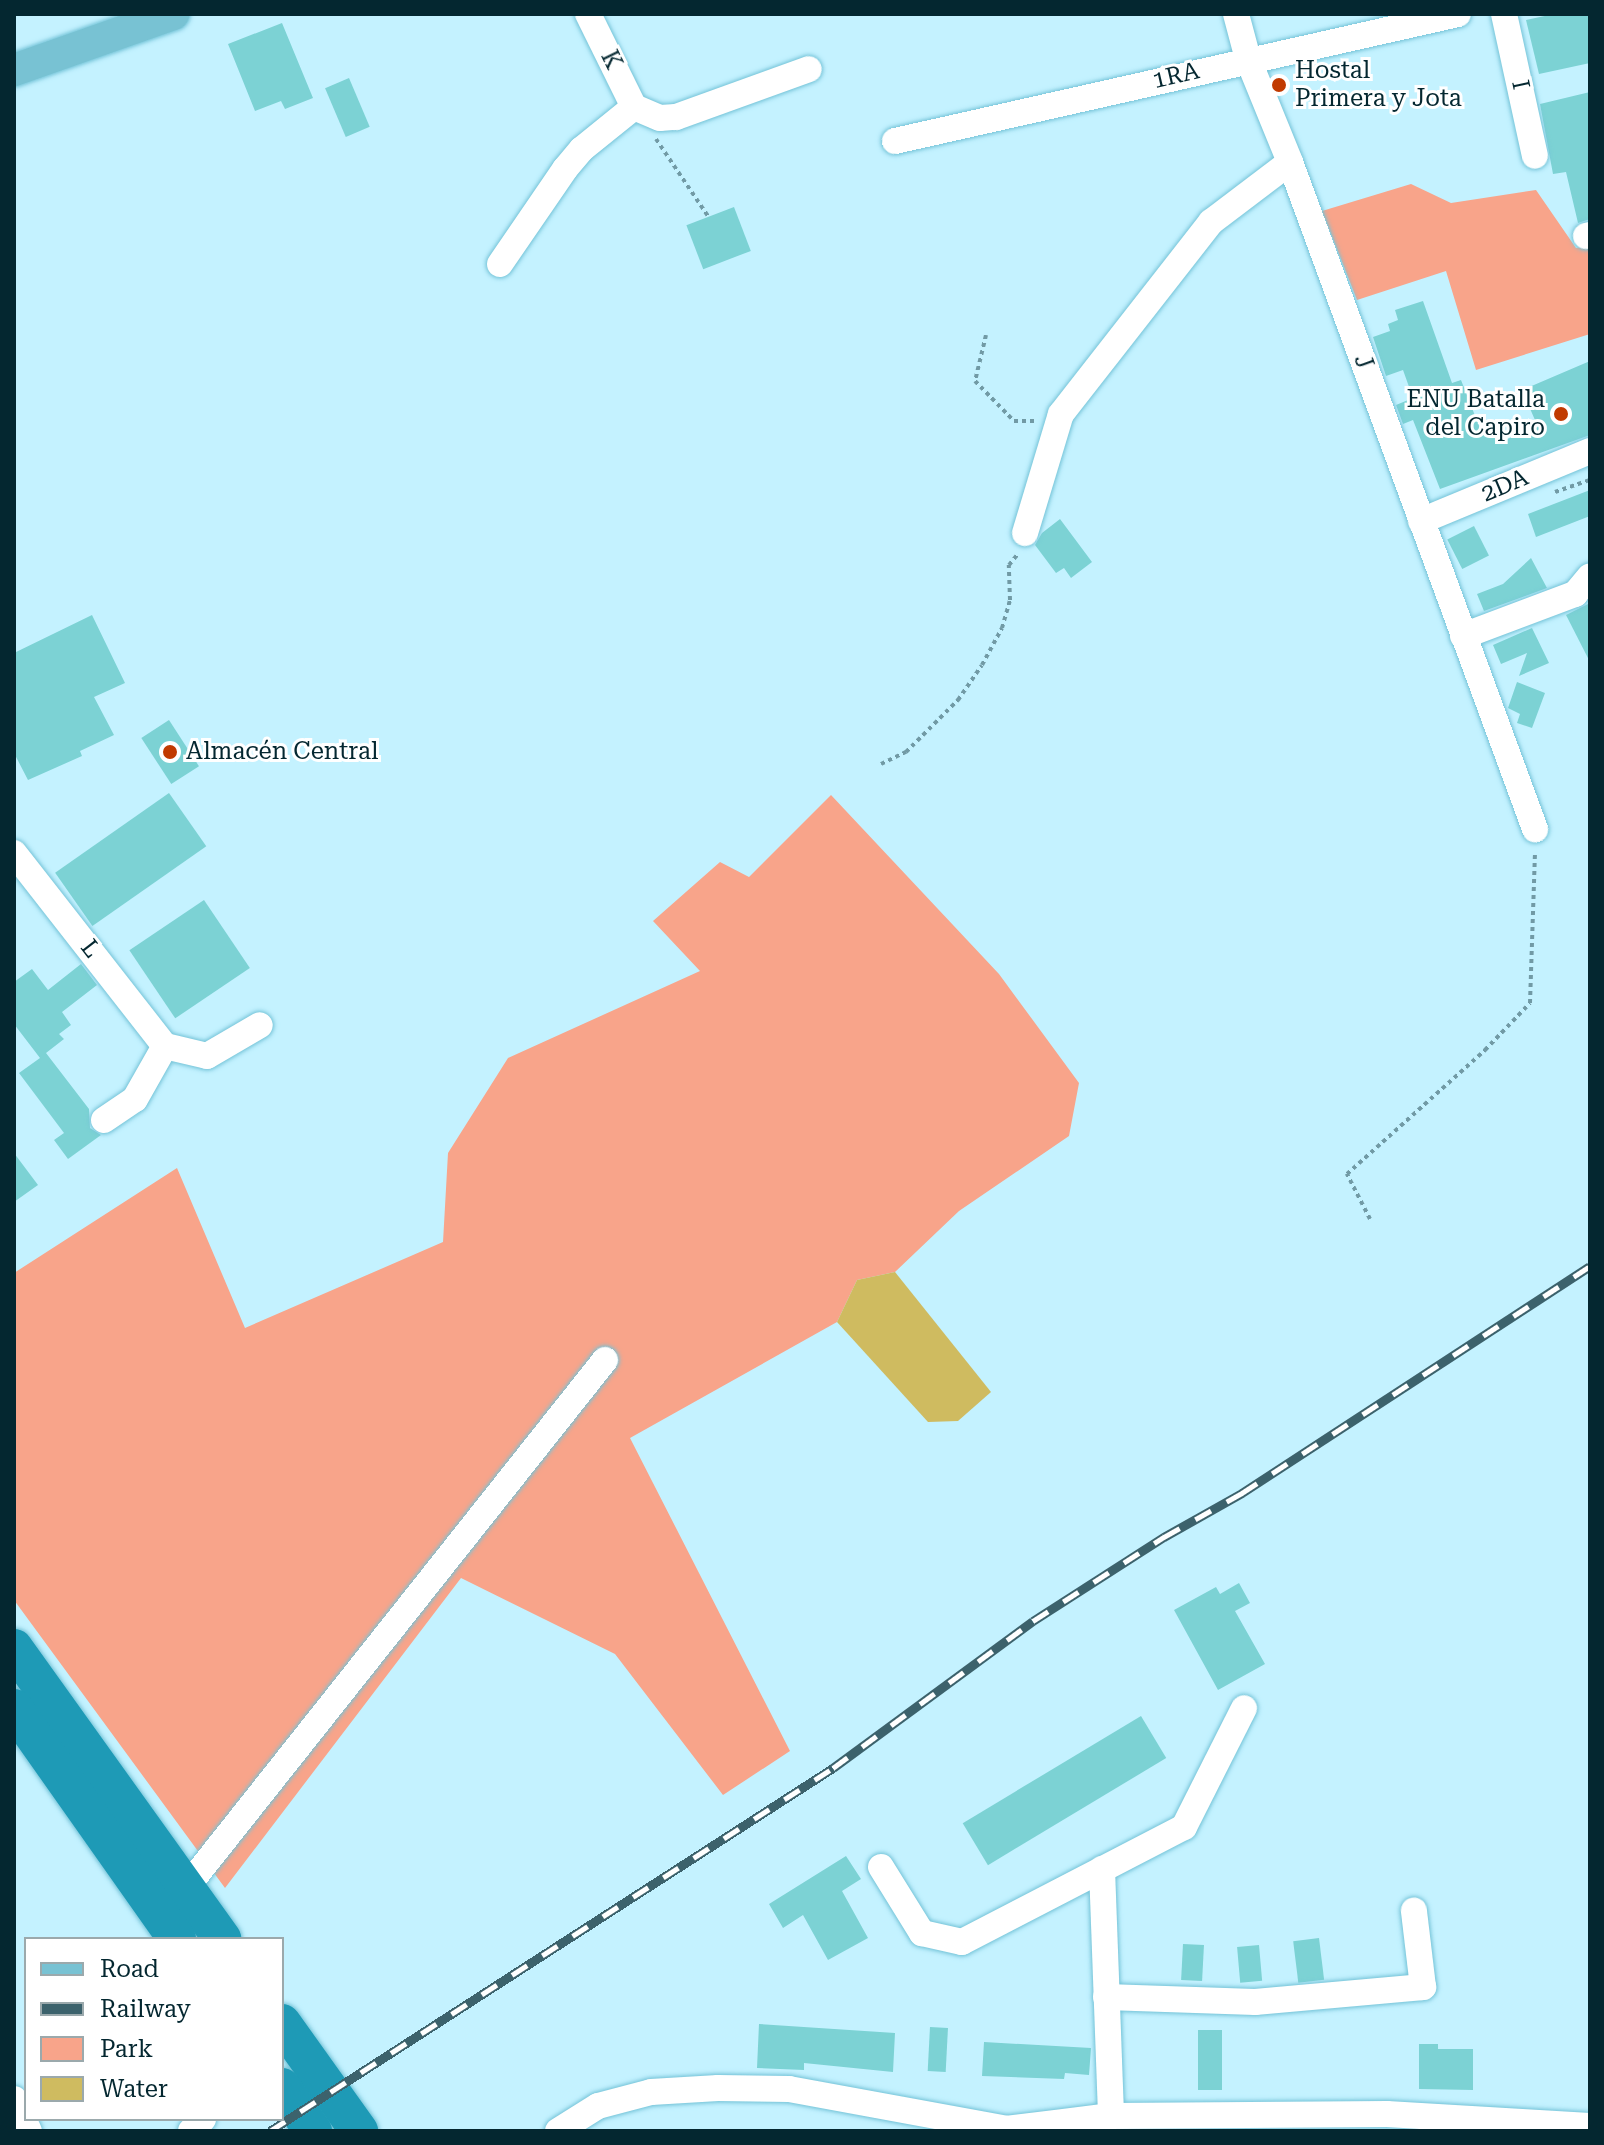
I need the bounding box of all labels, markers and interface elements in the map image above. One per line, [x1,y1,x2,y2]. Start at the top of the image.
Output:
street label: K [594,46,628,74]
street label: 1RA [1150,57,1202,95]
place label: Hostal Primera y Jota [1295,57,1462,113]
marker: Hostal Primera y Jota [1270,76,1288,94]
street label: I [1505,78,1535,92]
street label: J [1347,351,1379,373]
place label: ENU Batalla del Capiro [1407,386,1545,442]
marker: ENU Batalla del Capiro [1552,405,1570,423]
street label: 2DA [1477,463,1533,509]
place label: Almacén Central [186,738,378,766]
marker: Almacén Central [161,743,179,761]
street label: L [74,934,106,964]
legend [24,1937,284,2121]
text: Road [100,1955,159,1983]
text: Railway [100,1995,191,2023]
text: Park [100,2035,153,2063]
text: Water [100,2075,168,2103]

